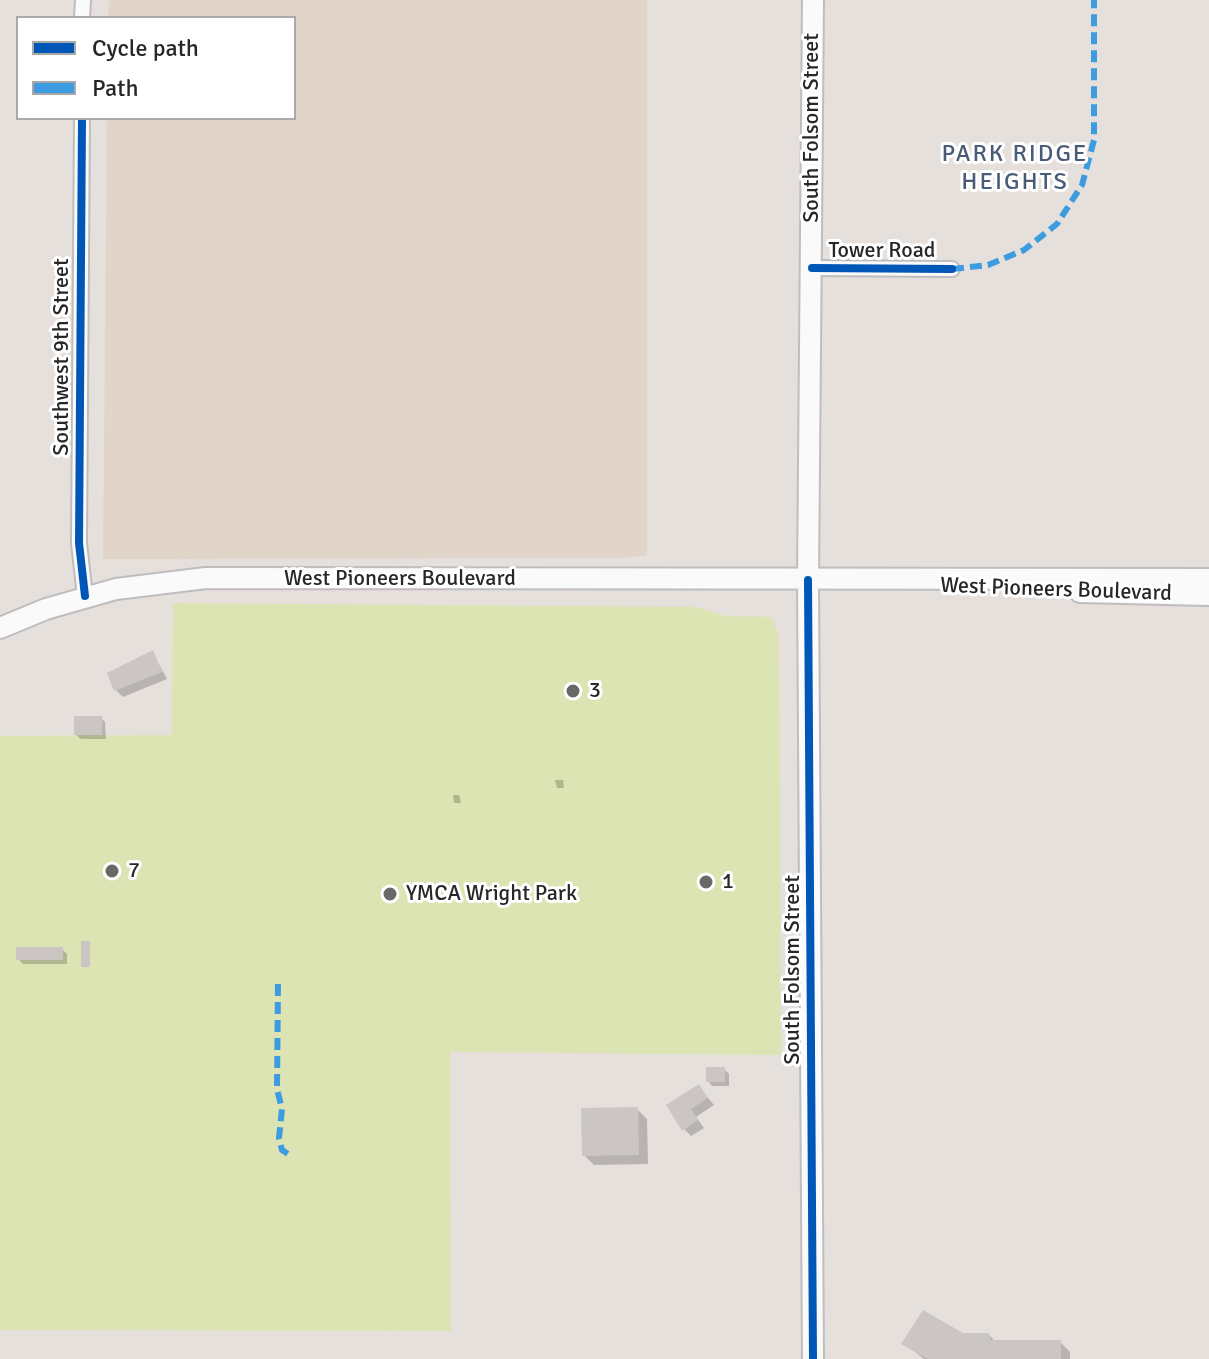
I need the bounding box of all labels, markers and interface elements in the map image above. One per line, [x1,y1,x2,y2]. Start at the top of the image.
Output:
legend [16,16,296,120]
text: Cycle path [92,33,199,63]
street label: South Folsom Street [799,33,825,223]
text: Path [92,73,138,103]
district label: PARK RIDGE HEIGHTS [942,141,1088,197]
street label: Tower Road [829,238,935,264]
street label: Southwest 9th Street [49,258,75,456]
street label: West Pioneers Boulevard [284,566,516,592]
street label: West Pioneers Boulevard [940,573,1172,607]
place label: 3 [589,678,601,704]
marker: 3 [564,682,582,700]
place label: 7 [128,858,140,884]
marker: 7 [103,862,121,880]
place label: 1 [722,869,734,895]
marker: 1 [697,873,715,891]
street label: South Folsom Street [780,875,806,1065]
place label: YMCA Wright Park [406,881,577,907]
marker: YMCA Wright Park [381,885,399,903]

